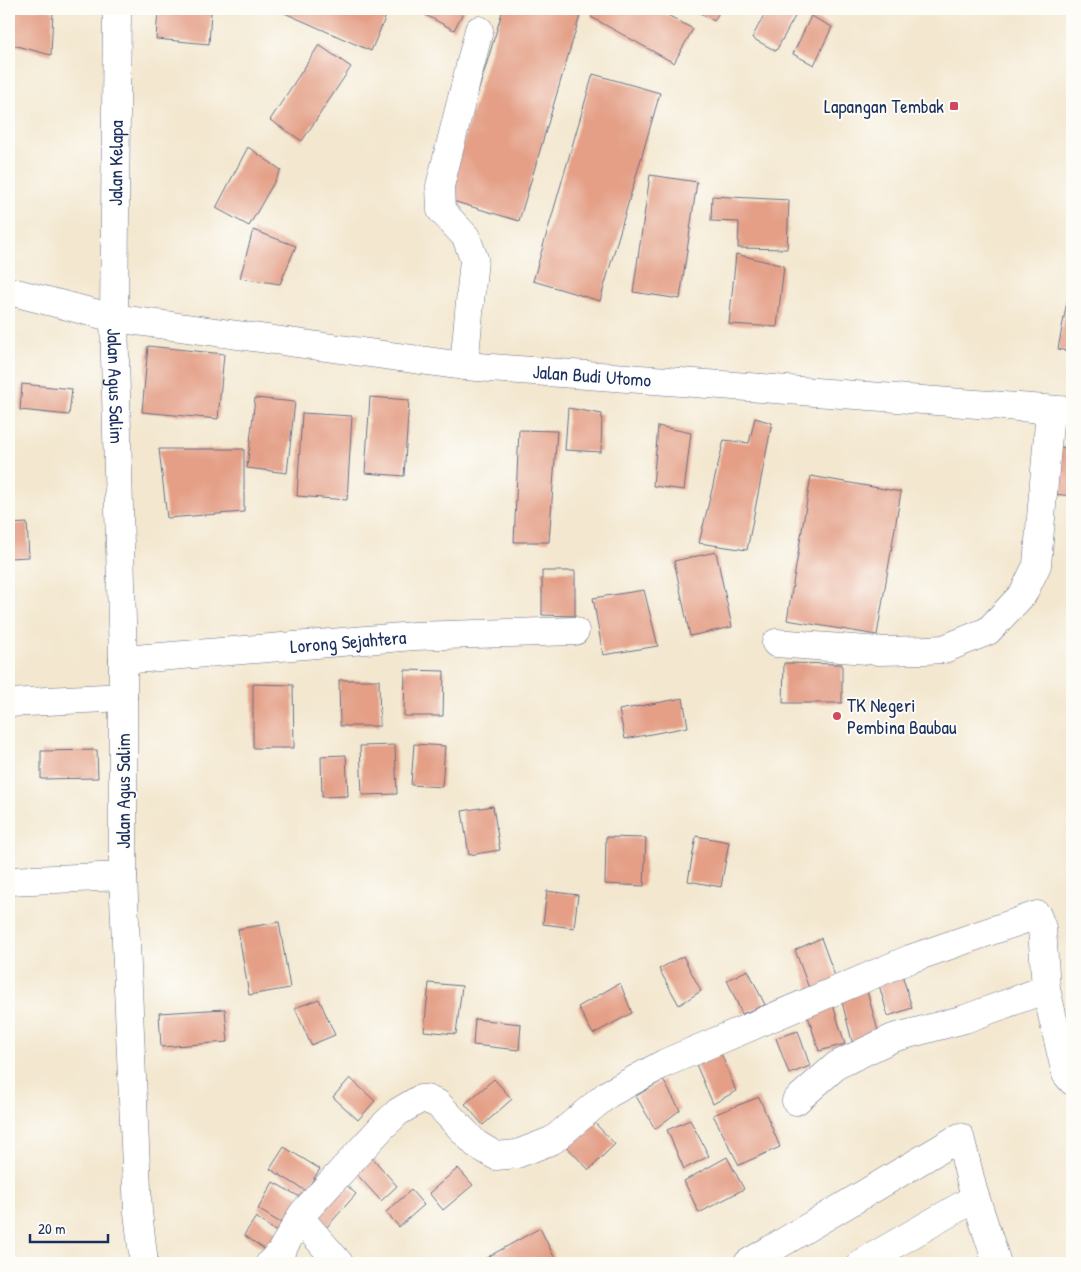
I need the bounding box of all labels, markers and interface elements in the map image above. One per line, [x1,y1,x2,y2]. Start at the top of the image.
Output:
place label: Lapangan Tembak [824,93,944,119]
marker: Lapangan Tembak [948,100,960,112]
street label: Jalan Kelapa [102,120,129,206]
street label: Jalan Agus Salim [101,328,130,444]
street label: Jalan Budi Utomo [532,358,652,393]
street label: Lorong Sejahtera [289,624,408,659]
place label: TK Negeri Pembina Baubau [847,692,957,740]
marker: TK Negeri Pembina Baubau [831,710,843,722]
street label: Jalan Agus Salim [110,733,136,849]
scale bar [30,1212,108,1244]
text: 20 m [38,1218,65,1239]

